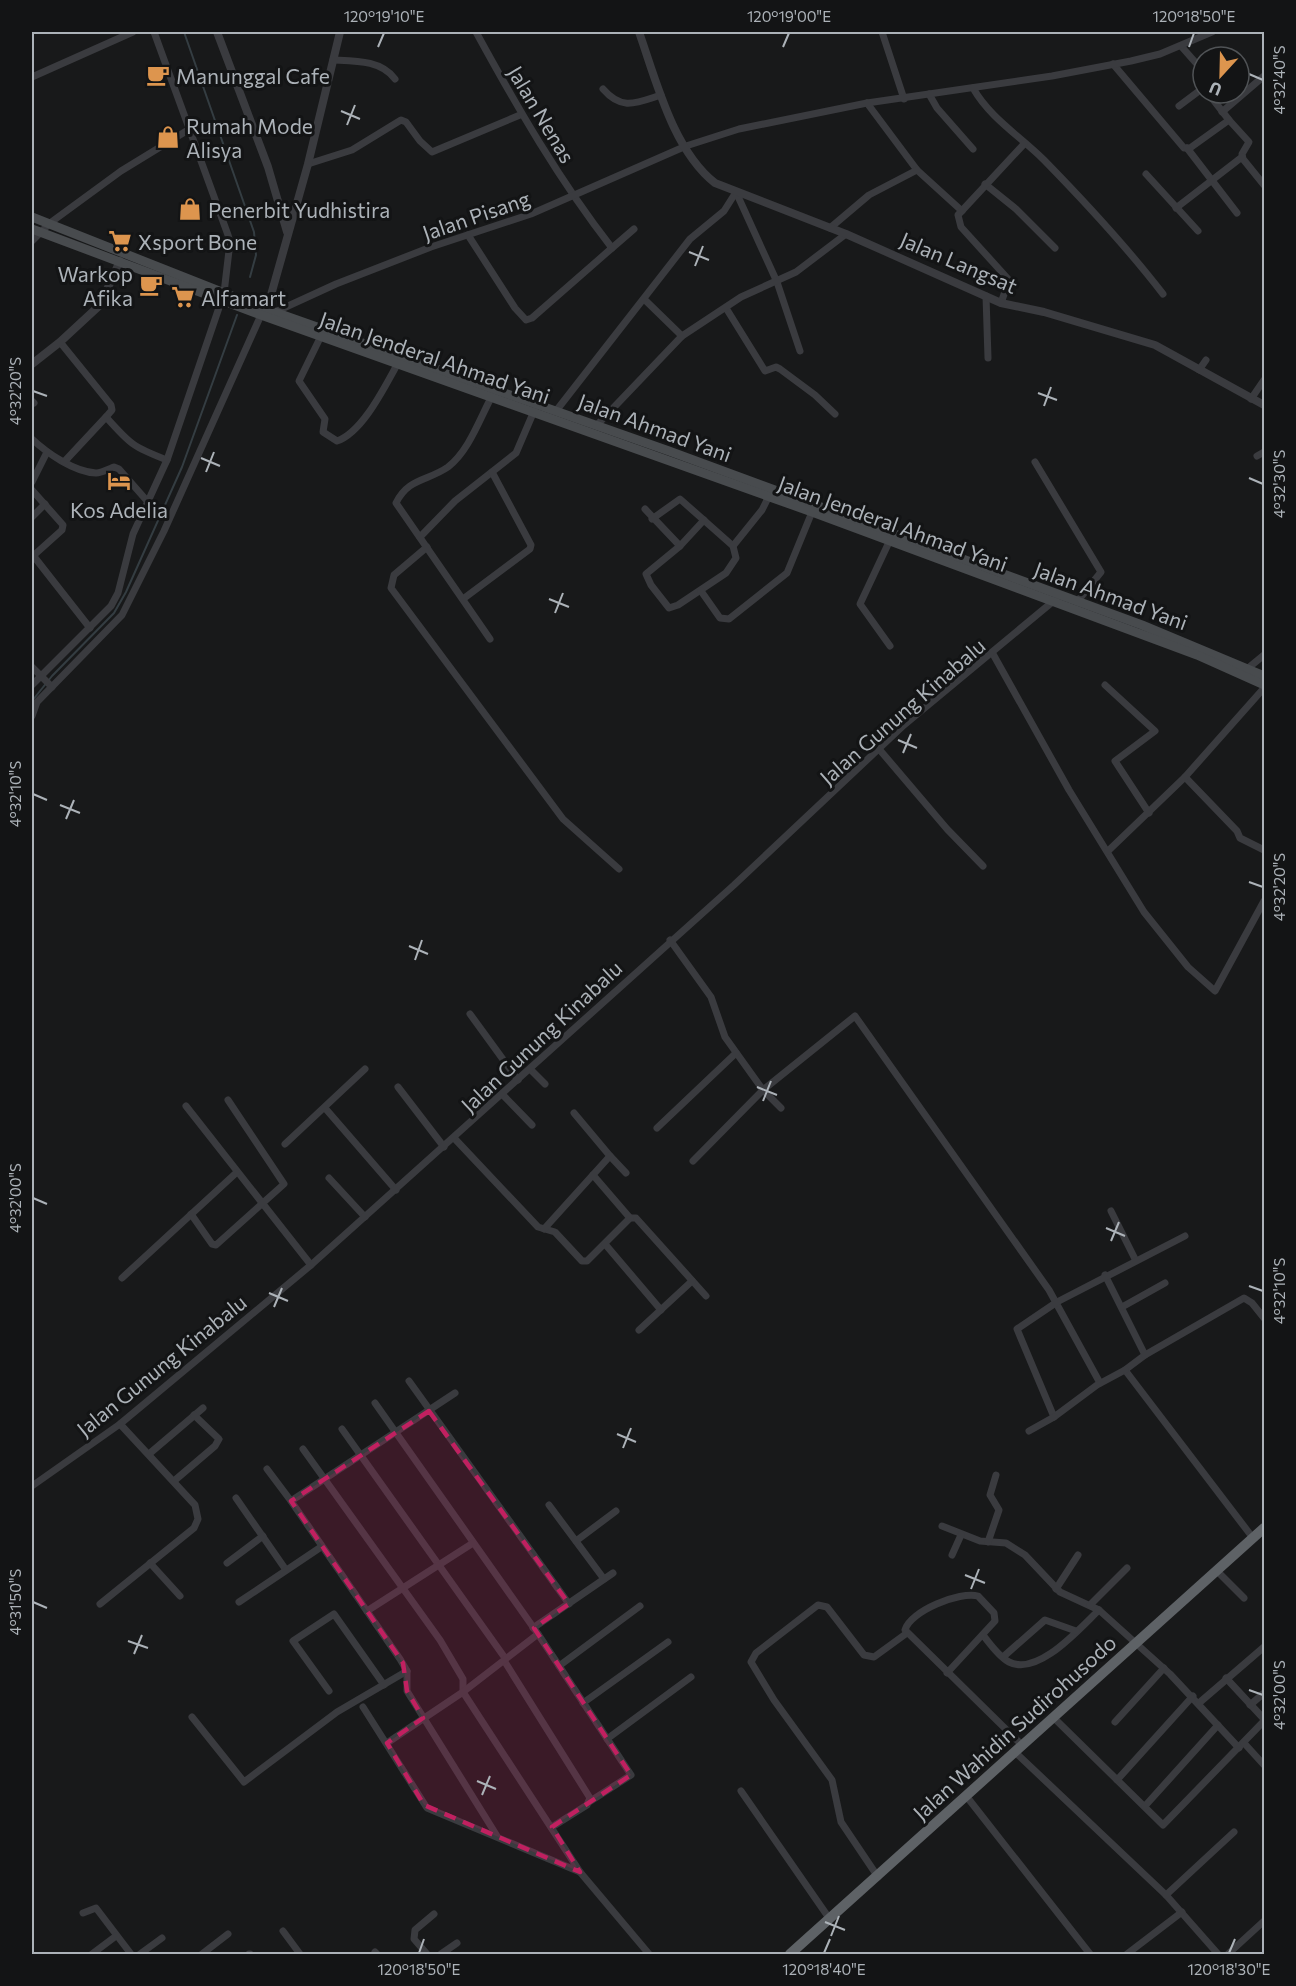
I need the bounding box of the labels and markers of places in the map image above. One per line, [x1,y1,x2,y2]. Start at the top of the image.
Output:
cafe icon: Manunggal Cafe [145,62,171,88]
place label: Manunggal Cafe [176,63,330,88]
place label: Rumah Mode Alisya [186,113,313,162]
shop icon: Rumah Mode Alisya [155,124,181,150]
shop icon: Penerbit Yudhistira [177,196,203,222]
place label: Penerbit Yudhistira [208,197,390,222]
supermarket icon: Xsport Bone [107,228,133,254]
place label: Xsport Bone [138,229,257,254]
place label: Warkop Afika [57,261,133,310]
cafe icon: Warkop Afika [138,272,164,298]
supermarket icon: Alfamart [170,284,196,310]
place label: Alfamart [201,285,286,310]
hotel icon: Kos Adelia [106,468,132,494]
place label: Kos Adelia [70,497,168,522]

